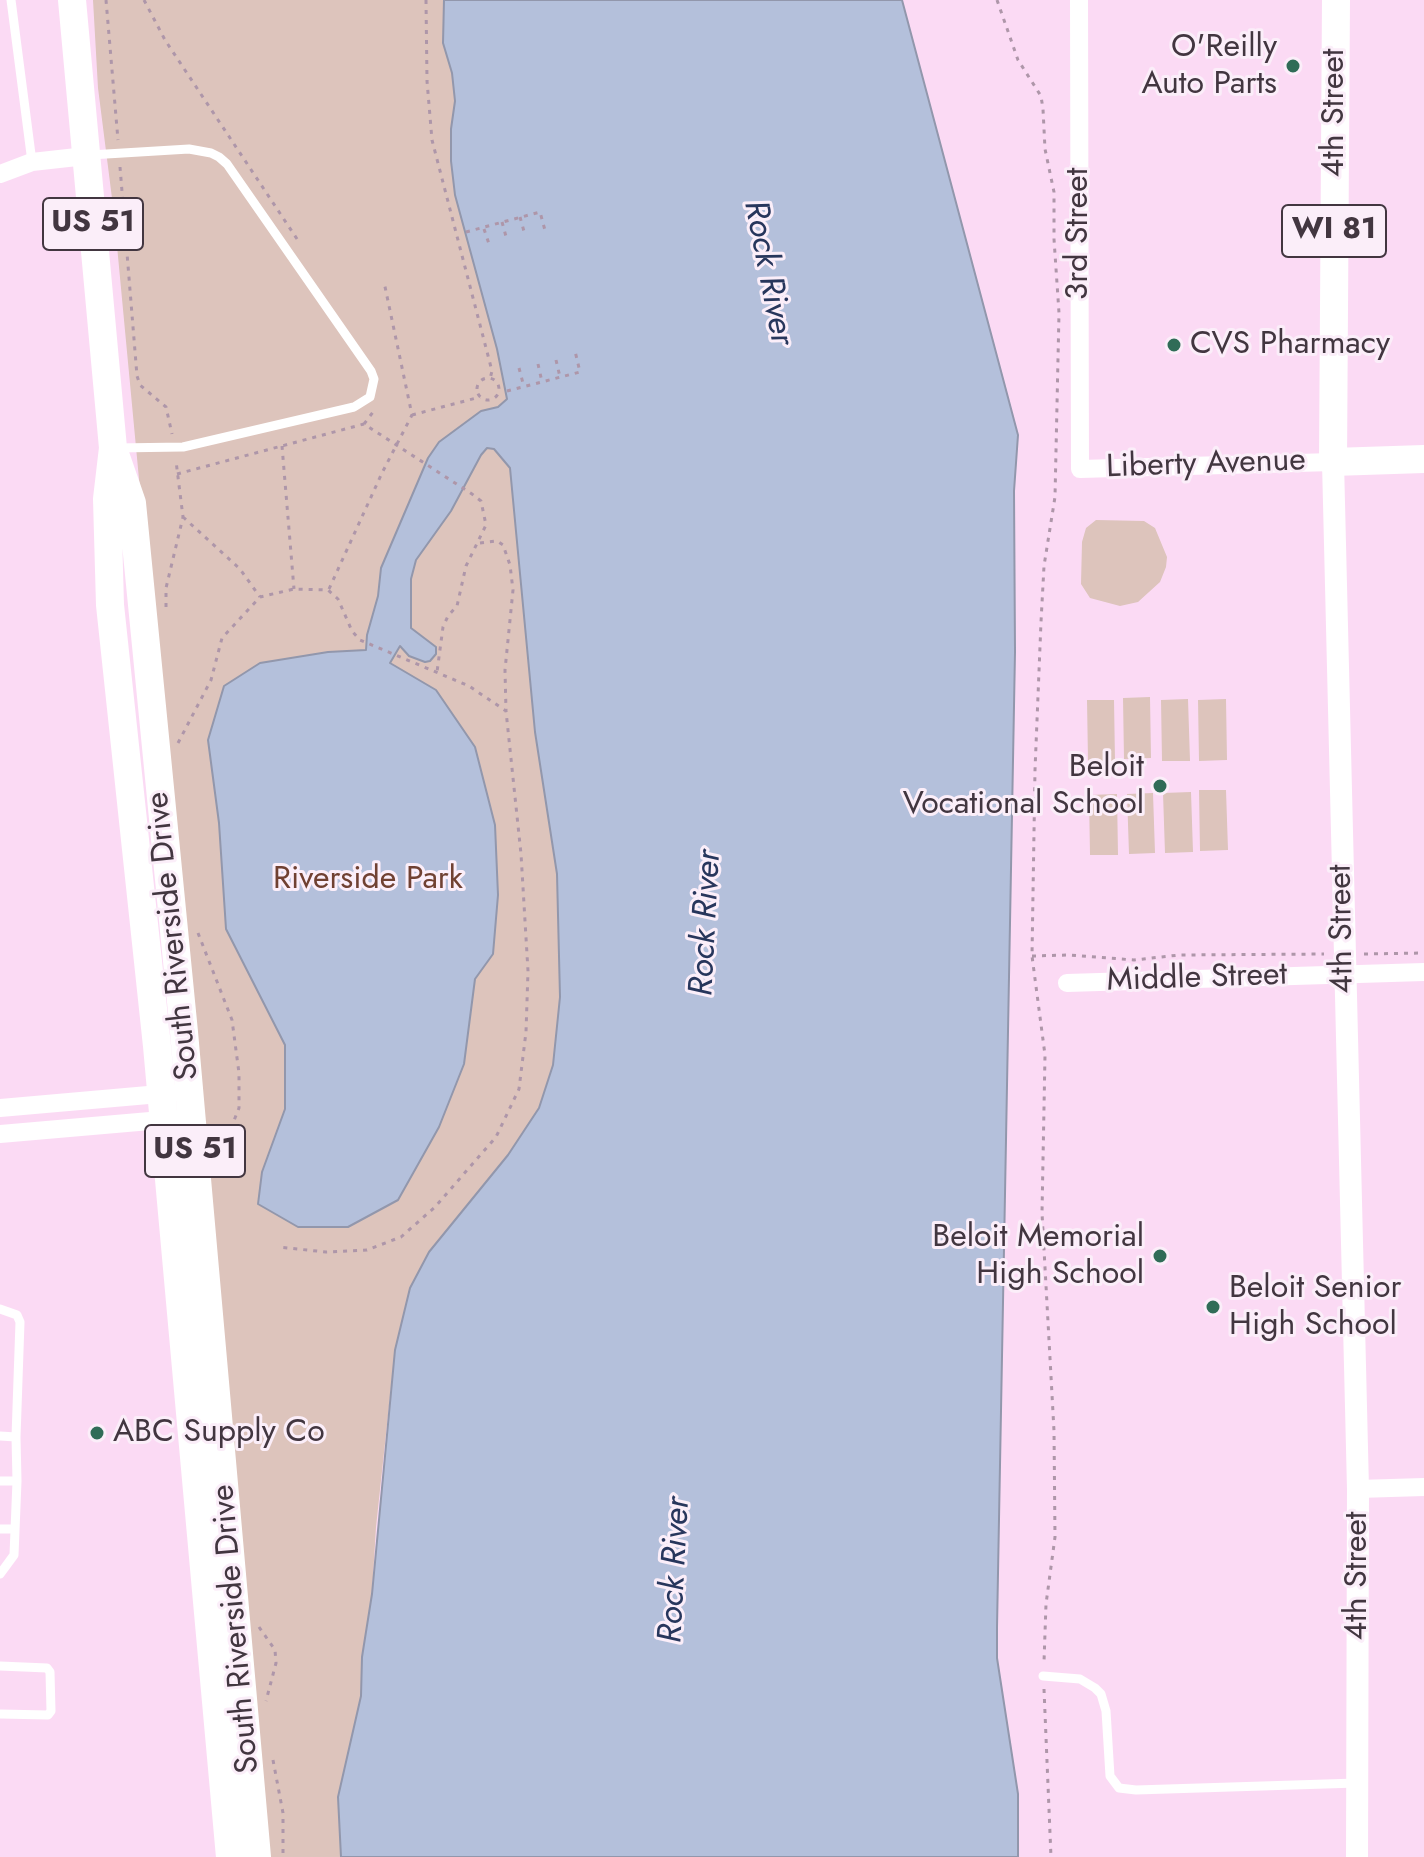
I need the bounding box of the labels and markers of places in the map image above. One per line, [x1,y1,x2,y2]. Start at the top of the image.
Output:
place label: O'Reilly Auto Parts [1141,29,1277,104]
marker: O'Reilly Auto Parts [1284,57,1302,75]
place label: CVS Pharmacy [1190,326,1390,364]
marker: CVS Pharmacy [1165,336,1183,354]
place label: Beloit Vocational School [903,749,1144,824]
marker: Beloit Vocational School [1151,777,1169,795]
place label: Beloit Memorial High School [932,1219,1144,1294]
marker: Beloit Memorial High School [1151,1247,1169,1265]
place label: Beloit Senior High School [1229,1270,1401,1345]
marker: Beloit Senior High School [1204,1298,1222,1316]
place label: ABC Supply Co [113,1414,325,1452]
marker: ABC Supply Co [88,1424,106,1442]

